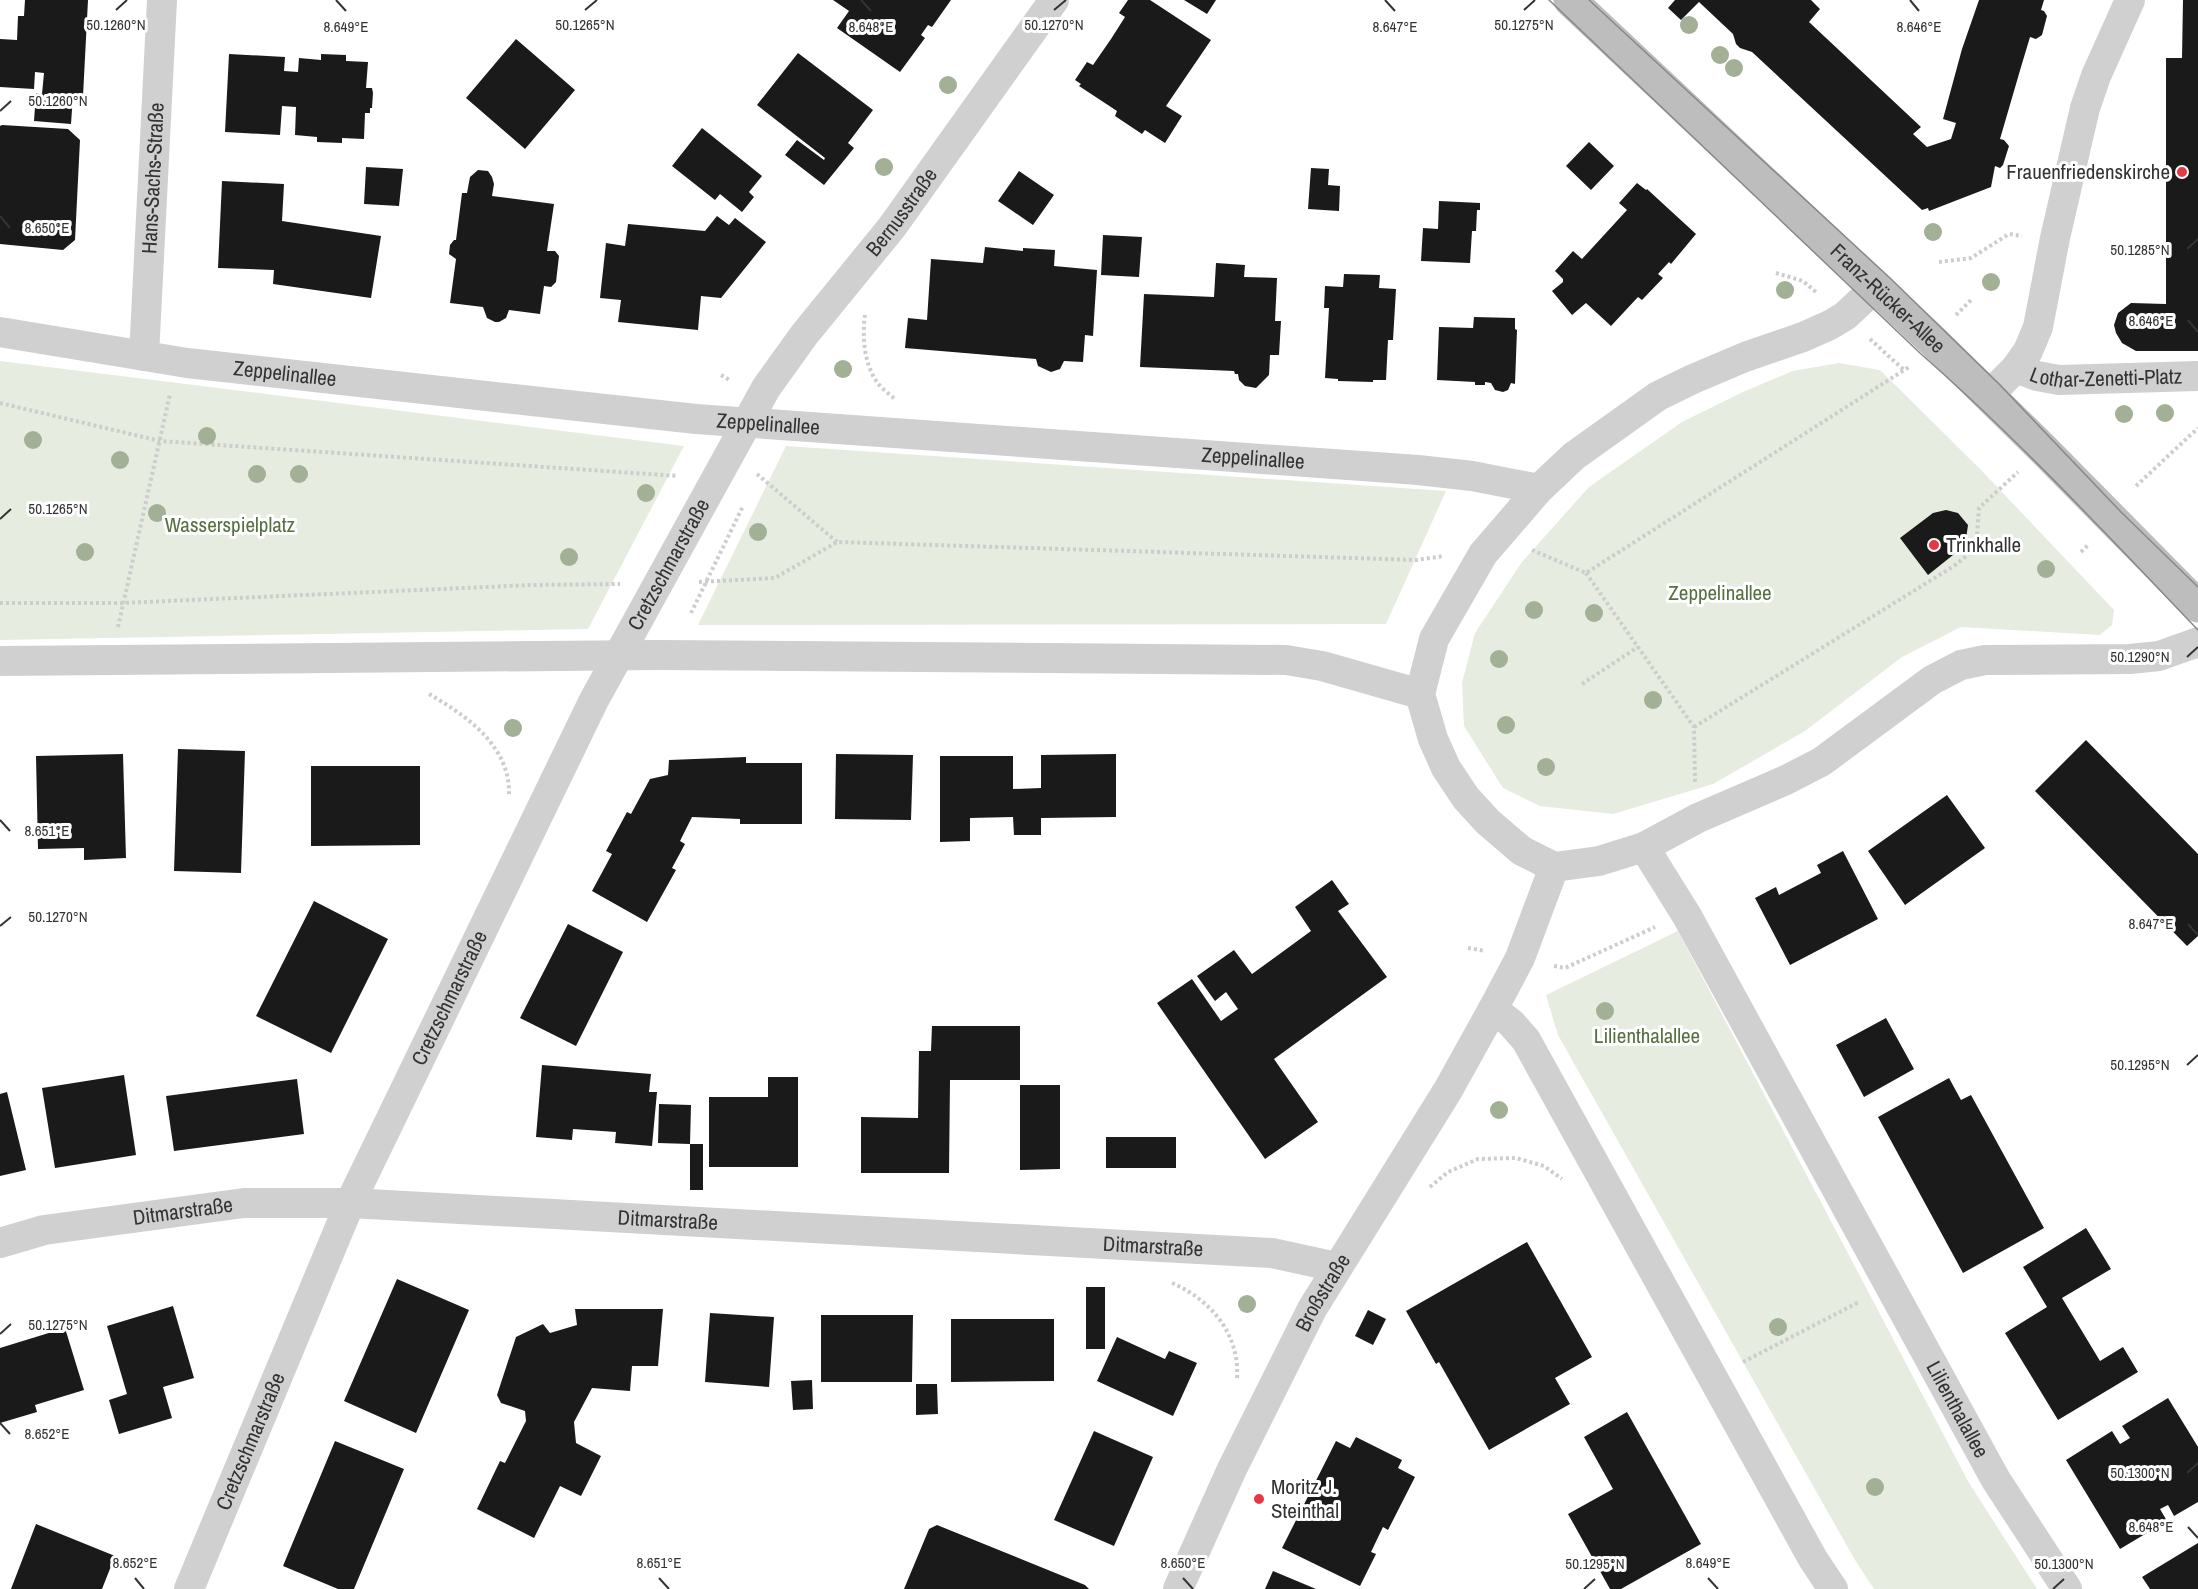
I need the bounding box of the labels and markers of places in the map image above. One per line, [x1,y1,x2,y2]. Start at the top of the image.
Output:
place label: Frauenfriedenskirche [2006,157,2170,186]
marker: Frauenfriedenskirche [2175,165,2189,179]
place label: Trinkhalle [1946,530,2021,559]
marker: Trinkhalle [1927,538,1941,552]
place label: Moritz J. Steinthal [1271,1472,1339,1525]
marker: Moritz J. Steinthal [1252,1492,1266,1506]

